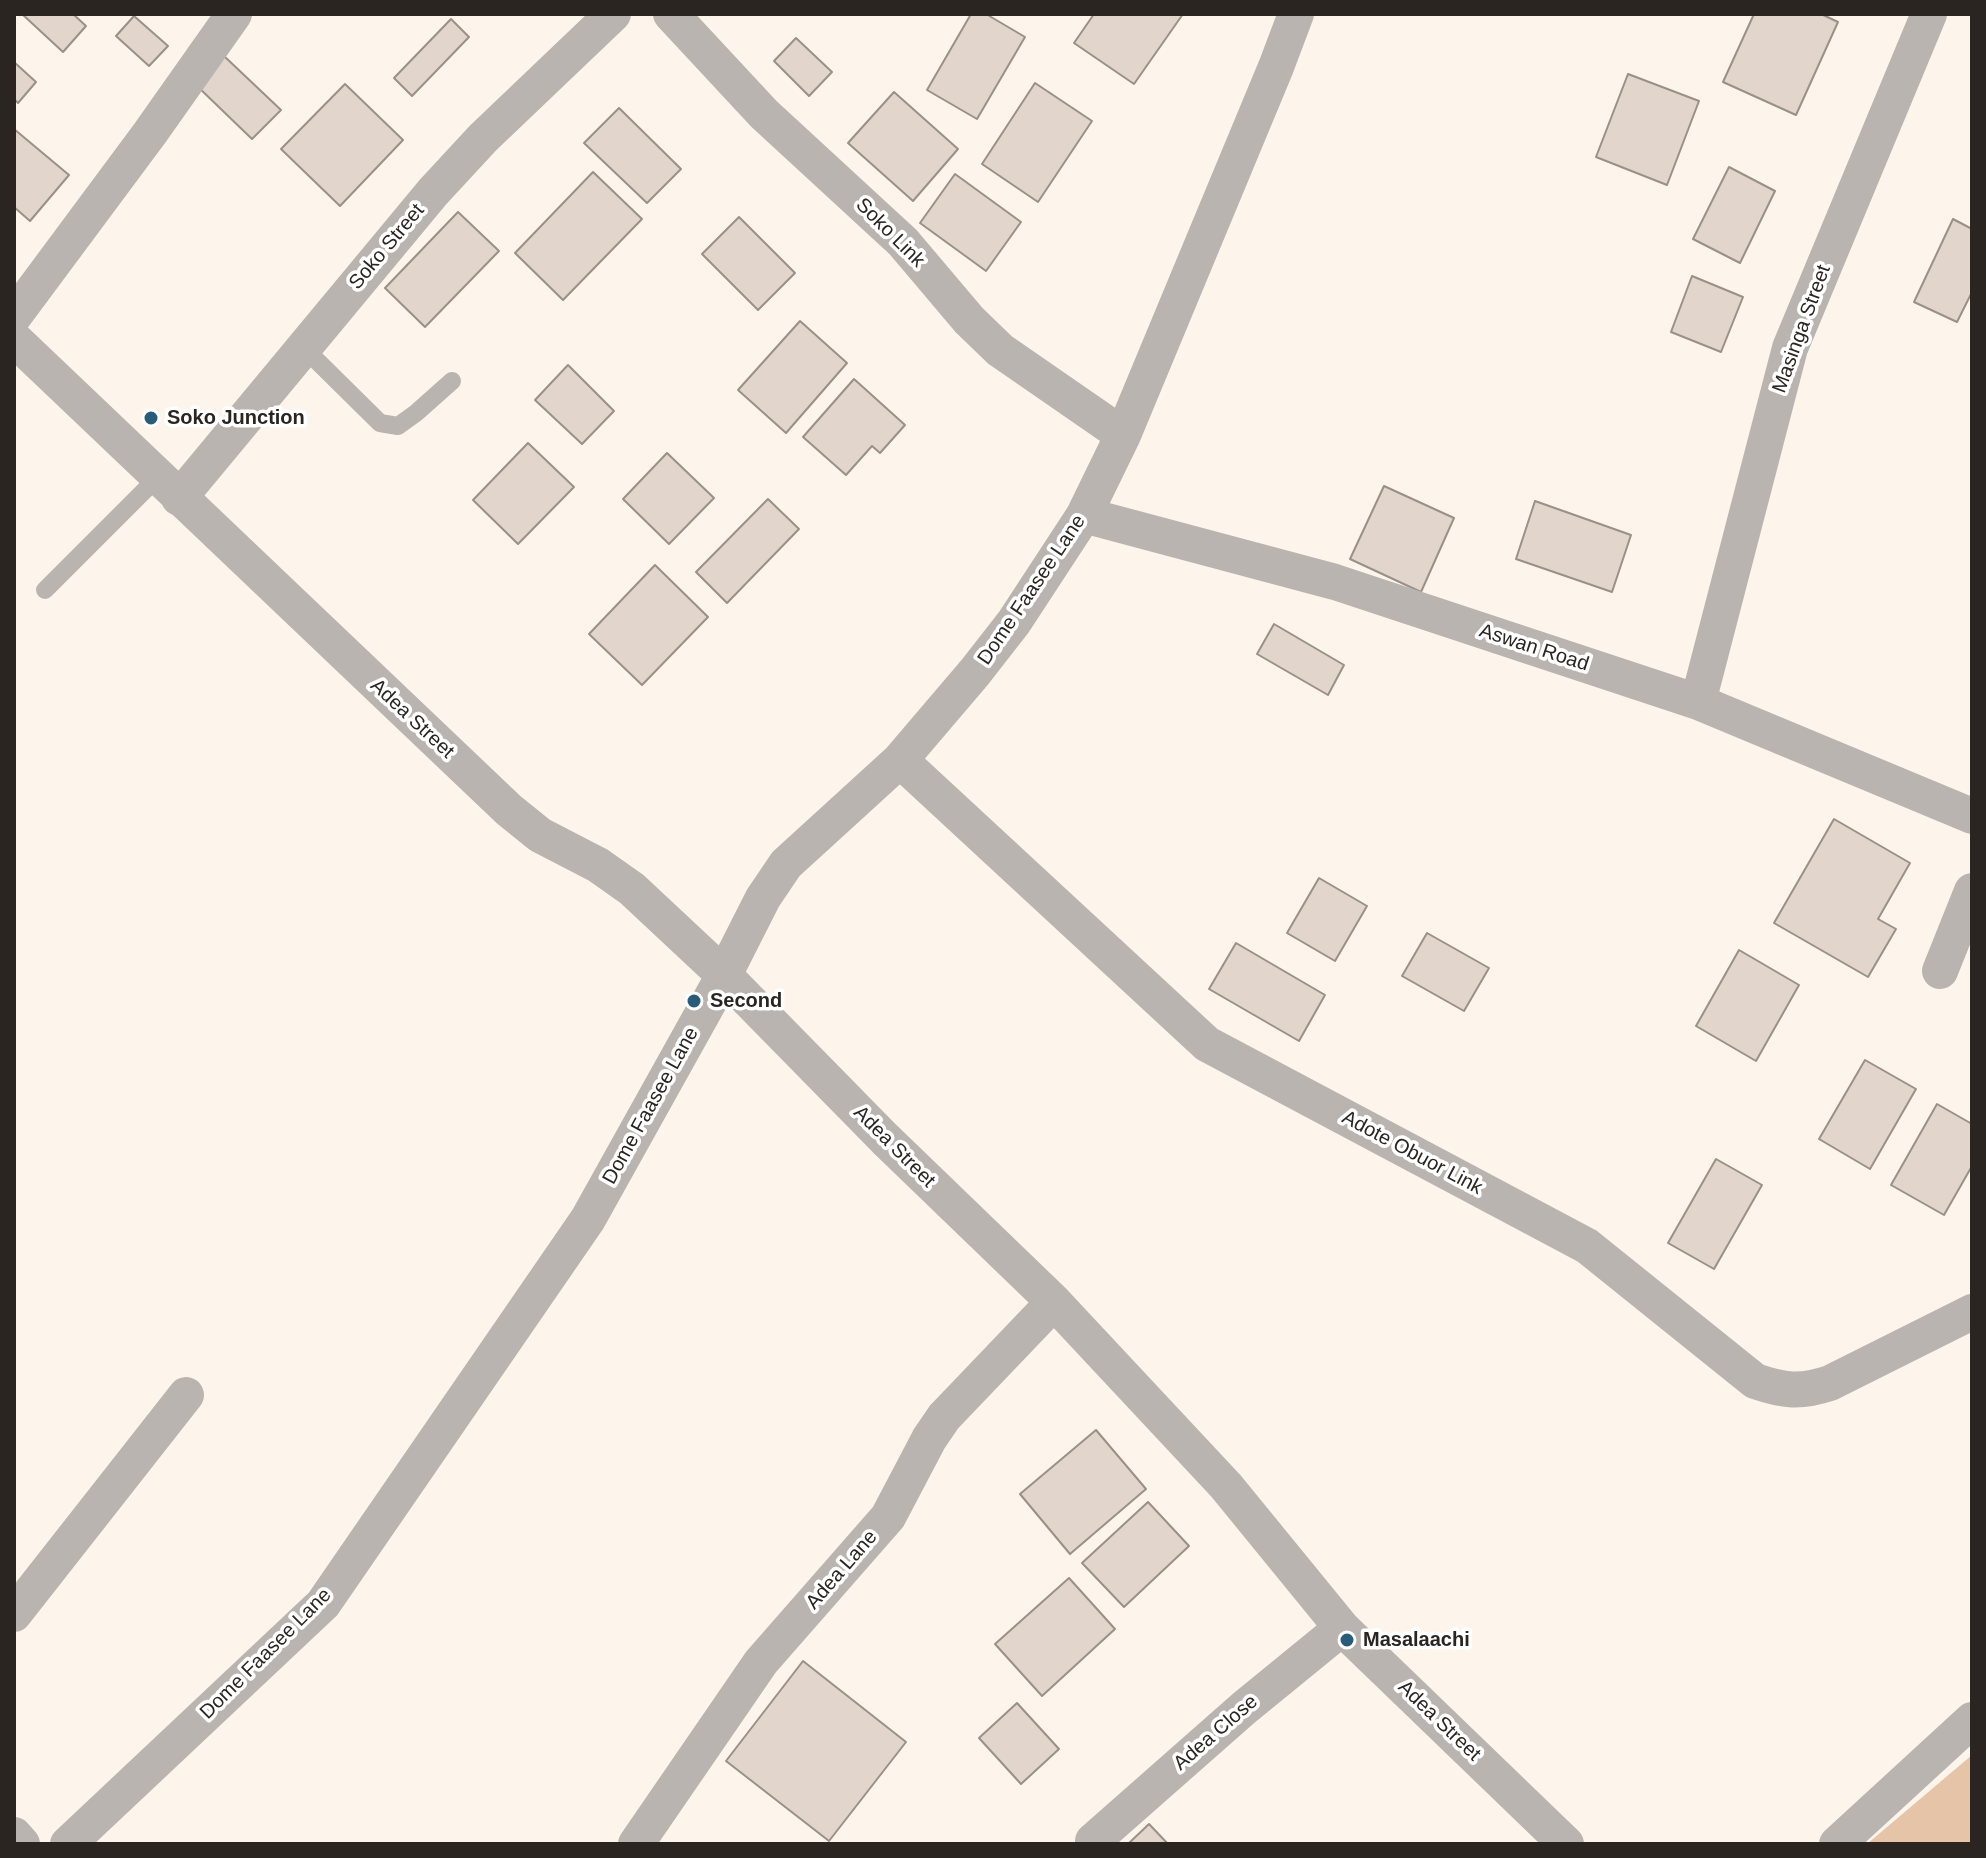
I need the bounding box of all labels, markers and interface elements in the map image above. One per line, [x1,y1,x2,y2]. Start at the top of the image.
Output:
street label: Soko Link [850,193,930,273]
street label: Soko Street [344,199,430,295]
street label: Masinga Street [1768,262,1836,396]
place label: Soko Junction [167,406,305,430]
marker: Soko Junction [142,409,160,427]
street label: Dome Faasee Lane [973,510,1091,670]
street label: Aswan Road [1476,619,1592,677]
street label: Adea Street [365,674,459,764]
place label: Second [710,989,782,1013]
marker: Second [685,992,703,1010]
street label: Dome Faasee Lane [598,1023,704,1189]
street label: Adea Street [848,1101,940,1193]
street label: Adote Obuor Link [1338,1106,1486,1200]
street label: Adea Lane [801,1526,883,1614]
street label: Dome Faasee Lane [195,1583,337,1725]
place label: Masalaachi [1363,1628,1470,1652]
marker: Masalaachi [1338,1631,1356,1649]
street label: Adea Street [1393,1676,1485,1766]
street label: Adea Close [1169,1690,1263,1776]

